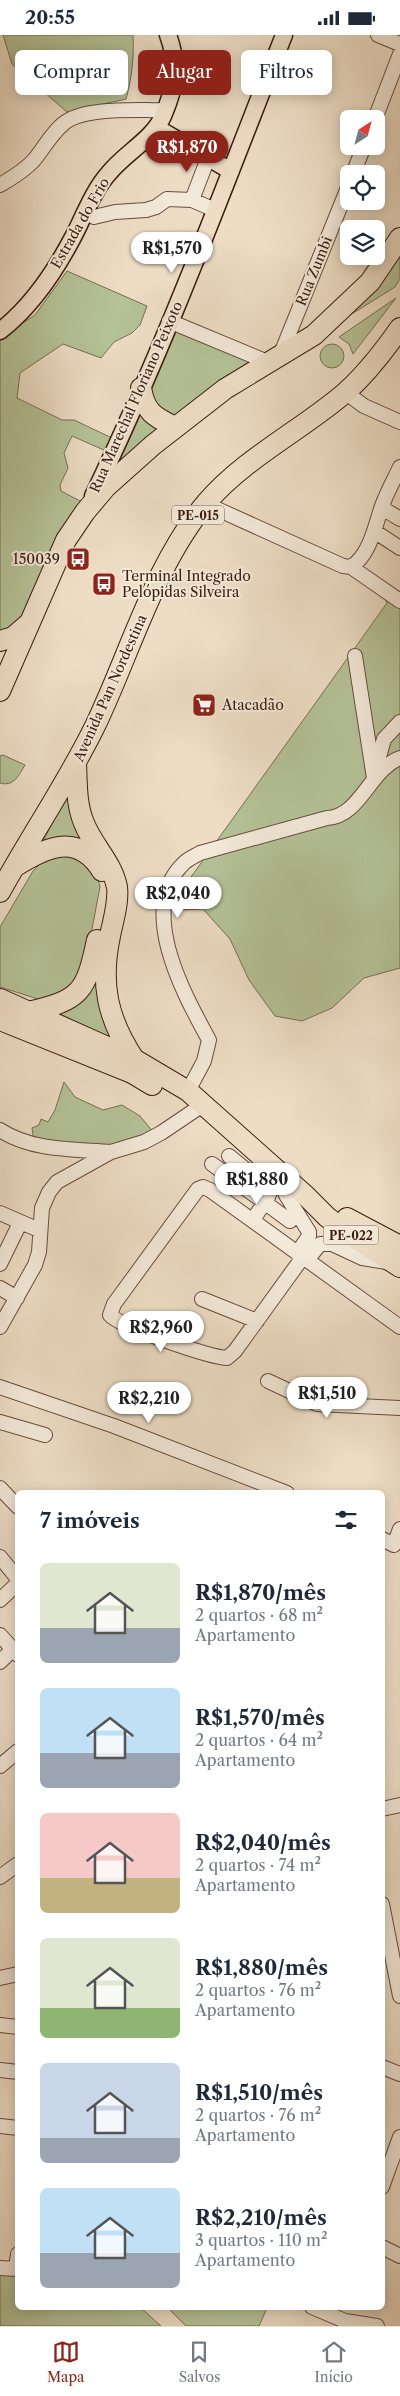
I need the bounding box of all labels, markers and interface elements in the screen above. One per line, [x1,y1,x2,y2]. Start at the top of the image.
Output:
text: 20:55 [25,6,75,29]
chip: Comprar [15,50,128,95]
chip: Alugar [138,50,231,95]
chip: Filtros [241,50,332,95]
north arrow [340,110,385,155]
map controls [340,110,385,265]
pin: R$1,870 [141,131,233,173]
text: R$1,870 [156,137,218,157]
button: locate [340,165,385,210]
street label: Estrada do Frio [47,174,113,272]
button: layers [340,220,385,265]
pin: R$1,570 [126,231,218,274]
street label: Rua Zumbi [292,234,336,308]
text: R$1,570 [142,238,202,258]
street label: Rua Marechal Floriano Peixoto [86,299,186,495]
road number: PE-015 [172,505,224,525]
bus stop icon: 150039 [65,546,91,572]
place label: 150039 [13,550,60,568]
place label: Terminal Integrado Pelópidas Silveira [122,567,251,601]
bus stop icon: Terminal Integrado Pelópidas Silveira [91,571,117,597]
street label: Avenida Pan Nordestina [69,611,151,765]
supermarket icon: Atacadão [191,692,217,718]
place label: Atacadão [221,696,284,714]
pin: R$2,040 [132,877,224,919]
text: R$2,040 [146,883,210,903]
pin: R$1,880 [211,1163,303,1205]
text: R$1,880 [226,1169,288,1189]
road number: PE-022 [324,1225,378,1245]
pin: R$2,960 [115,1311,207,1353]
text: R$2,960 [129,1317,193,1337]
pin: R$1,510 [281,1377,373,1419]
pin: R$2,210 [103,1381,195,1424]
text: R$1,510 [298,1383,356,1403]
text: R$2,210 [118,1388,180,1408]
icon: filters [332,1506,360,1534]
text: 7 imóveis [40,1508,140,1533]
text: R$1,870/mês [195,1580,326,1605]
icon: home [80,1583,140,1643]
text: 2 quartos · 68 m² [195,1605,323,1625]
text: Apartamento [195,1625,295,1645]
text: R$1,570/mês [195,1705,325,1730]
icon: home [80,1708,140,1768]
text: 2 quartos · 64 m² [195,1730,323,1750]
text: Apartamento [195,1750,295,1770]
text: R$2,040/mês [195,1830,331,1855]
icon: home [80,1833,140,1893]
text: 2 quartos · 74 m² [195,1855,321,1875]
text: Apartamento [195,1875,295,1895]
text: R$1,880/mês [195,1955,328,1980]
icon: home [80,1958,140,2018]
text: 2 quartos · 76 m² [195,1980,321,2000]
text: Apartamento [195,2000,295,2020]
text: R$1,510/mês [195,2080,323,2105]
icon: home [80,2083,140,2143]
text: 2 quartos · 76 m² [195,2105,321,2125]
text: Apartamento [195,2125,295,2145]
text: R$2,210/mês [195,2205,327,2230]
icon: home [80,2208,140,2268]
text: 3 quartos · 110 m² [195,2230,328,2250]
text: Apartamento [195,2250,295,2270]
tab: Mapa [47,2338,85,2386]
tab: Salvos [179,2338,220,2386]
tab: Início [314,2338,353,2386]

